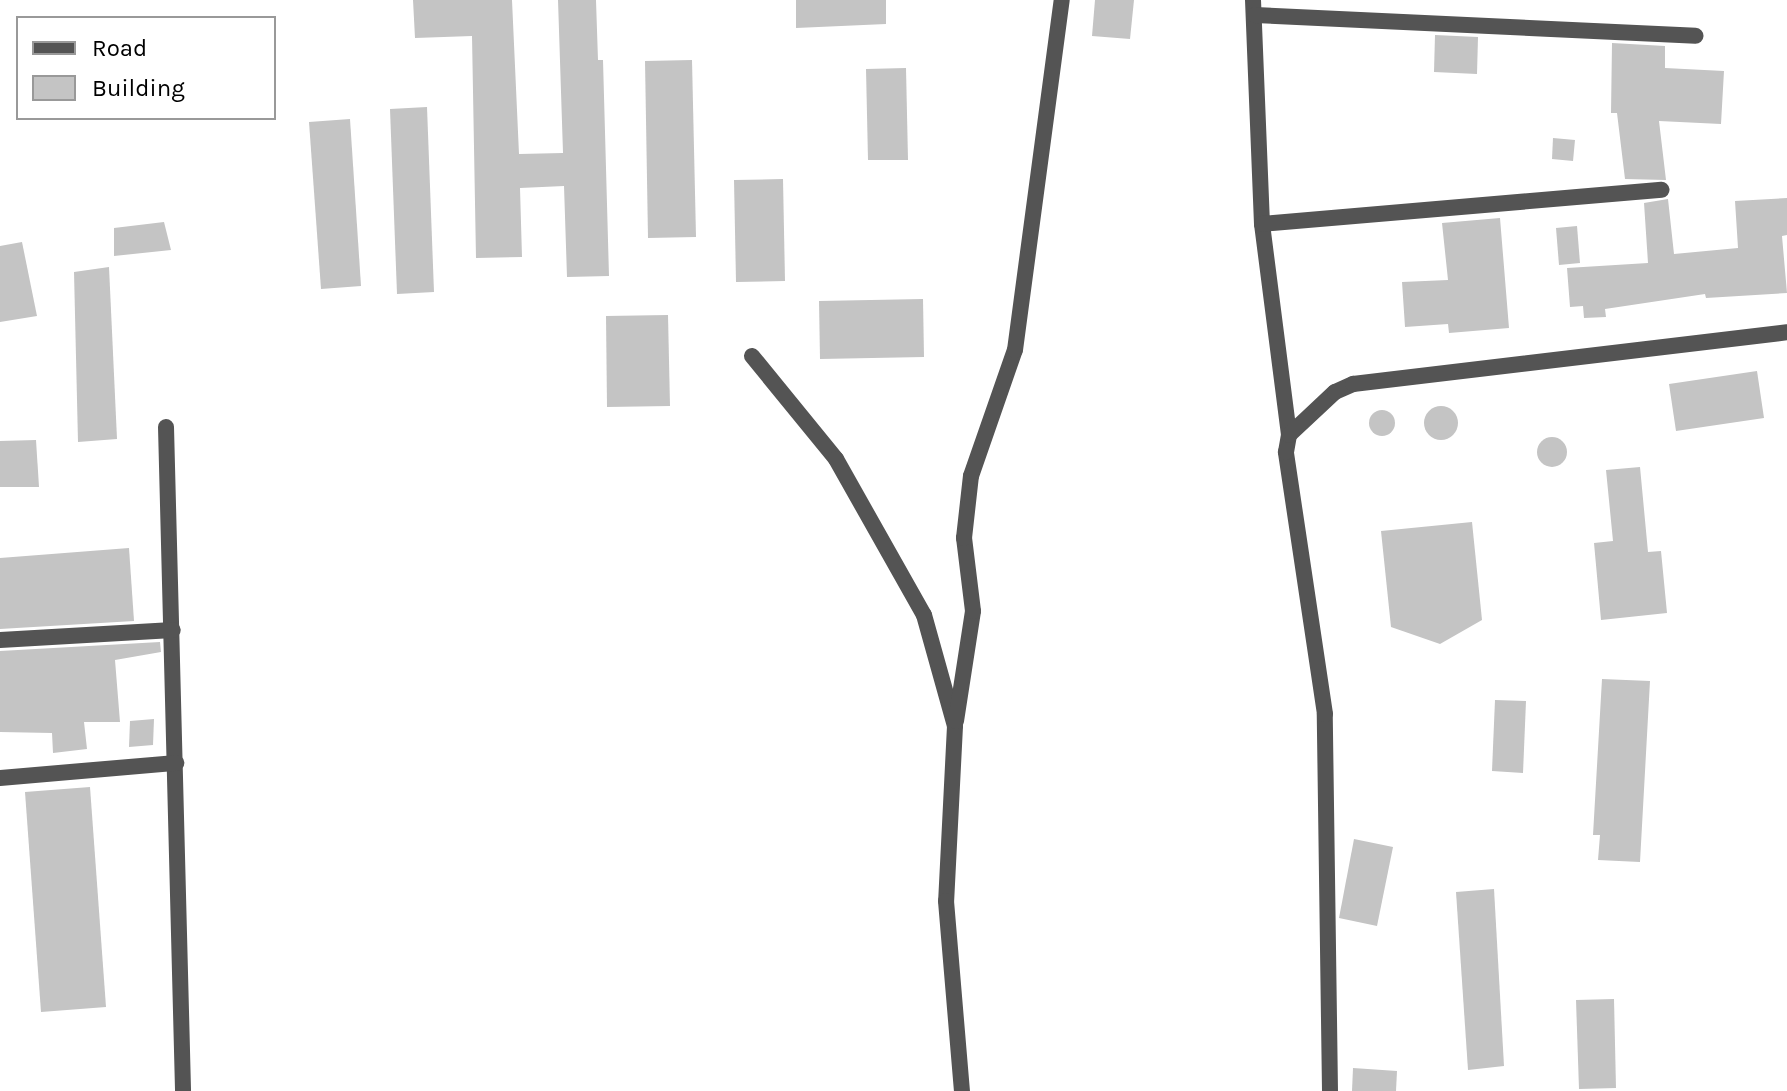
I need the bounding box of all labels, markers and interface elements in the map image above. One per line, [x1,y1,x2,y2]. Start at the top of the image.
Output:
legend [16,16,276,120]
text: Road [92,34,147,62]
text: Building [92,74,185,102]

